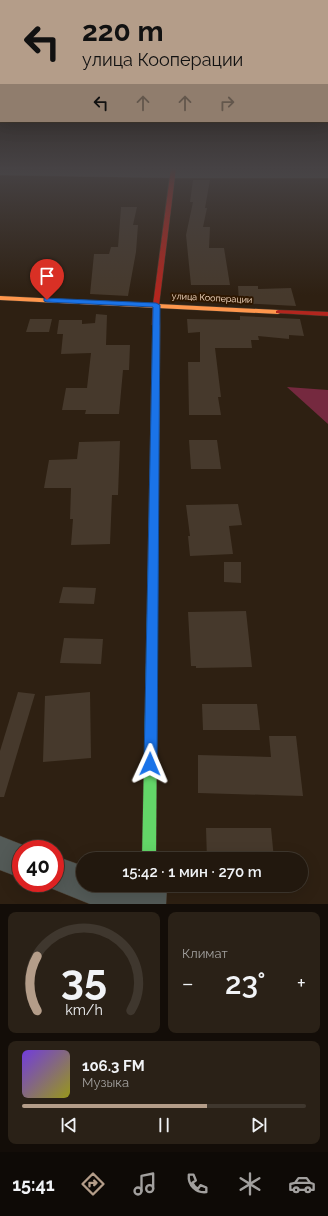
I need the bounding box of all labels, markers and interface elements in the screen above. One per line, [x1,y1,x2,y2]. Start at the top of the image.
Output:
text: 220 m [82,15,164,48]
icon: left [16,16,68,68]
text: улица Кооперации [82,49,243,70]
icon: left [90,92,112,114]
icon: ahead [132,92,154,114]
icon: ahead [174,92,196,114]
icon: right [216,92,238,114]
pin [30,259,64,300]
icon: arrive [36,265,58,287]
street label: улица Кооперации [171,291,253,305]
position arrow [129,743,171,785]
speed limit sign: 40 [12,840,64,892]
text: 15:42 · 1 мин · 270 m [122,863,262,881]
text: Климат [182,946,228,961]
text: 35 [61,954,107,1003]
text: 23° [225,966,266,1001]
text: − [182,970,194,996]
text: + [297,970,306,996]
text: km/h [65,1001,103,1017]
text: 106.3 FM [82,1057,145,1075]
text: Музыка [82,1075,129,1090]
icon: previous [58,1114,80,1136]
icon: pause [153,1114,175,1136]
icon: next [248,1114,270,1136]
icon: directions [79,1170,107,1198]
icon: music [131,1170,159,1198]
icon: phone [183,1170,211,1198]
icon: climate [236,1170,264,1198]
icon: car [288,1170,316,1198]
text: 15:41 [12,1174,55,1195]

